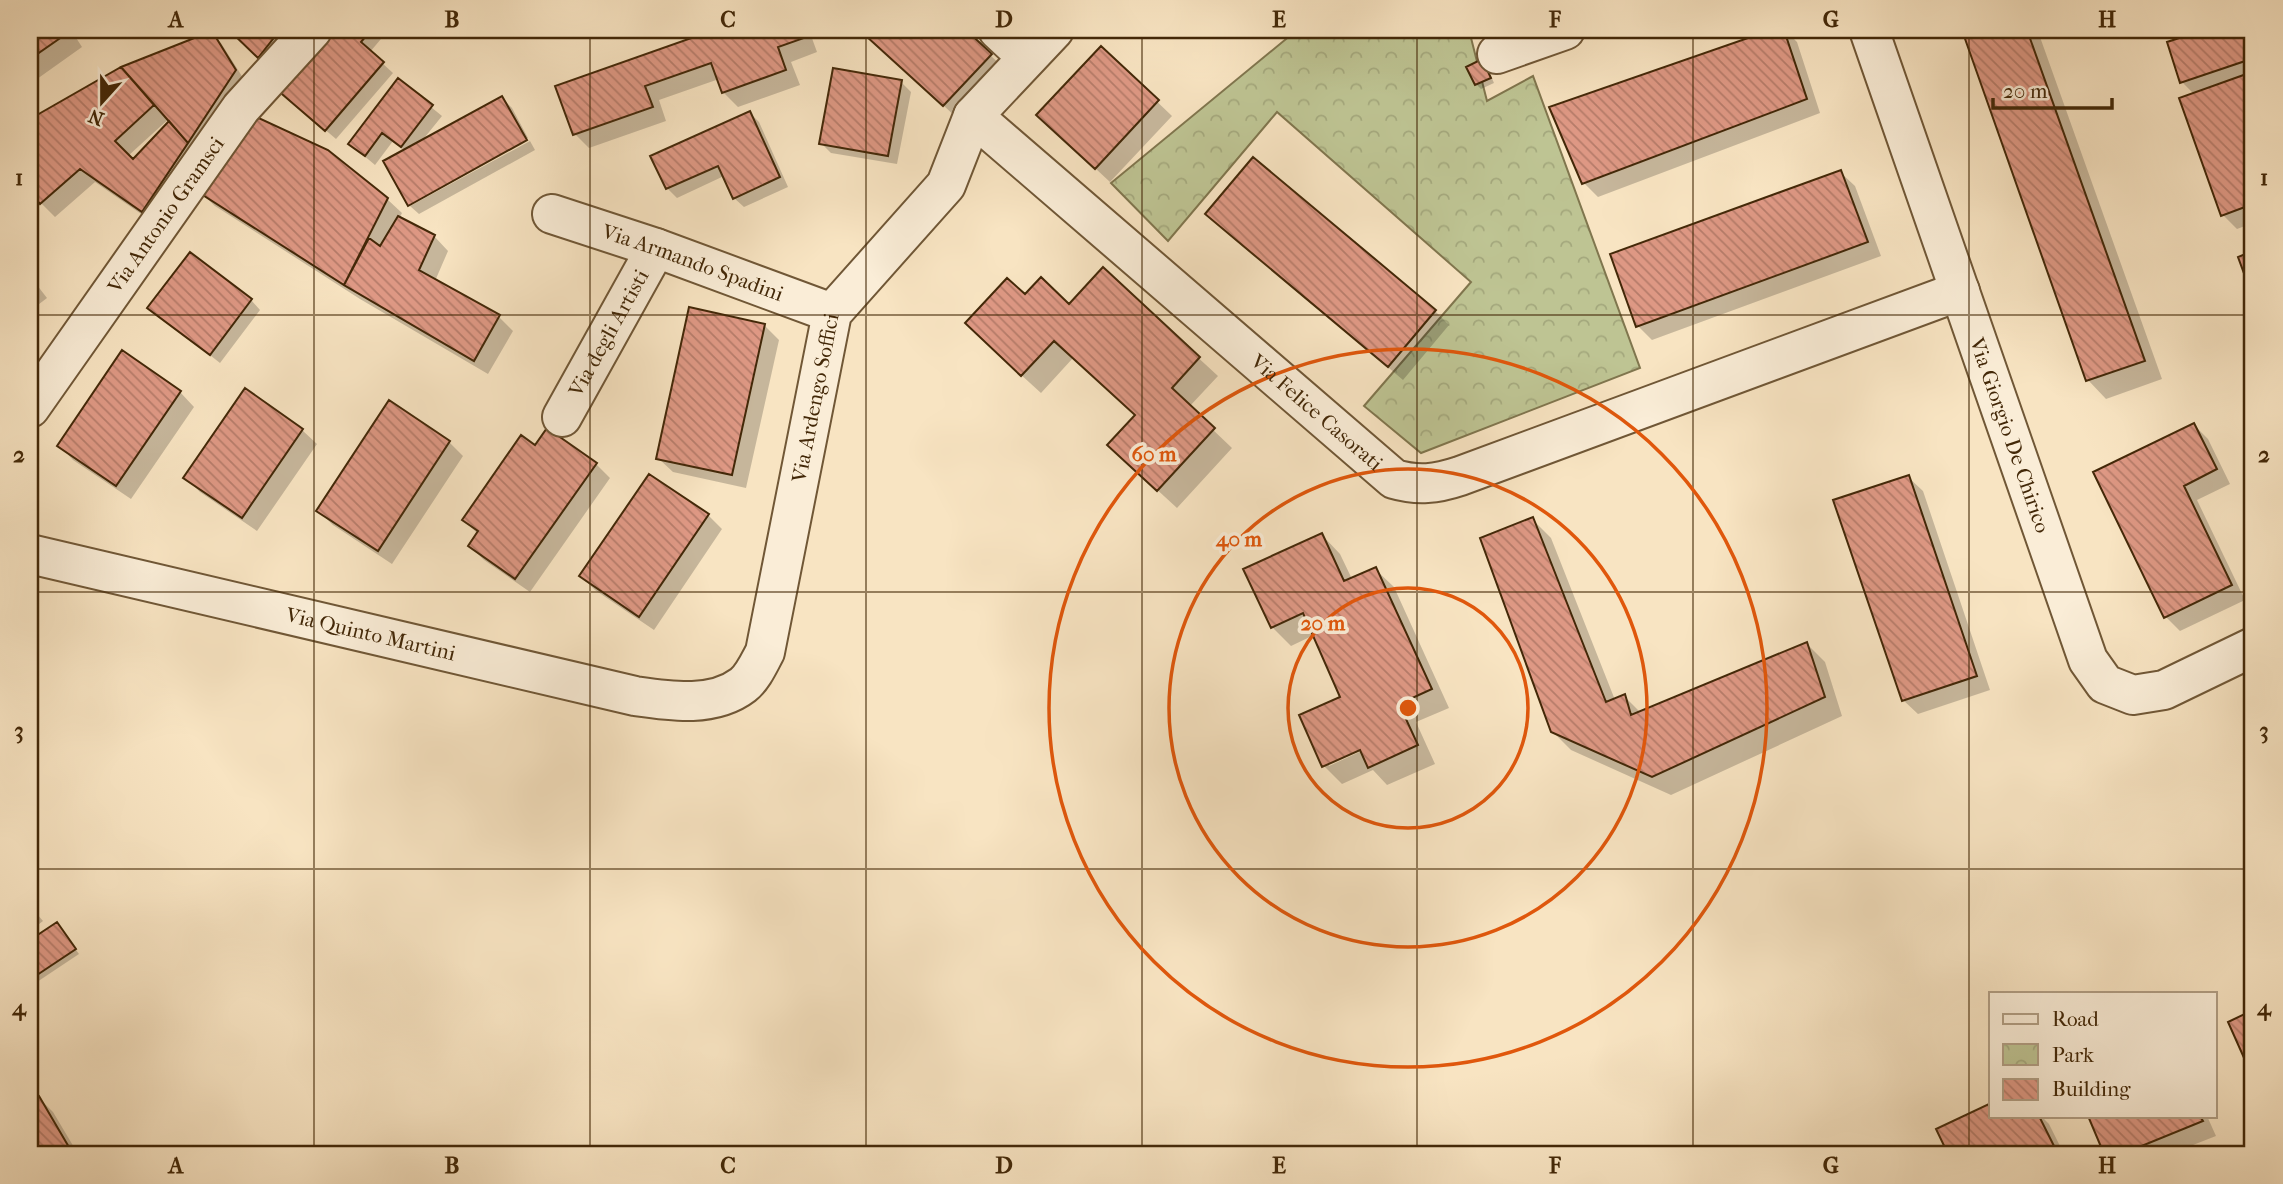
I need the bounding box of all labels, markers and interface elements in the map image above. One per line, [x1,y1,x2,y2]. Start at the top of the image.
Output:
text: A [167,6,185,33]
text: B [445,6,460,33]
text: C [720,6,736,33]
text: D [995,6,1013,33]
text: E [1272,6,1286,33]
text: F [1548,6,1562,33]
text: G [1823,6,1839,33]
text: H [2098,6,2116,33]
north arrow [66,66,136,136]
scale bar [1993,66,2112,110]
text: 20 m [2003,79,2048,103]
text: N [85,104,107,130]
street label: Via Antonio Gramsci [102,132,229,299]
text: 1 [15,164,23,191]
text: 1 [2260,164,2268,191]
street label: Via Armando Spadini [598,219,787,306]
street label: Via degli Artisti [563,265,654,402]
street label: Via Ardengo Soffici [787,311,844,486]
street label: Via Giorgio De Chirico [1965,334,2055,536]
street label: Via Felice Casorati [1245,348,1387,476]
text: 2 [13,441,25,468]
text: 2 [2258,441,2270,468]
text: 60 m [1132,442,1177,466]
text: 40 m [1215,527,1263,552]
street label: Via Quinto Martini [283,602,458,665]
text: 20 m [1301,611,1346,635]
centre of rings [1396,696,1420,720]
text: 3 [14,717,24,744]
text: 3 [2259,717,2269,744]
legend [1989,992,2216,1118]
text: 4 [11,994,27,1021]
text: 4 [2256,994,2272,1021]
text: Road [2052,1007,2099,1031]
text: Park [2052,1043,2094,1067]
text: Building [2052,1077,2131,1101]
text: A [167,1152,185,1179]
text: B [445,1152,460,1179]
text: C [720,1152,736,1179]
text: D [995,1152,1013,1179]
text: E [1272,1152,1286,1179]
text: F [1548,1152,1562,1179]
text: G [1823,1152,1839,1179]
text: H [2098,1152,2116,1179]

